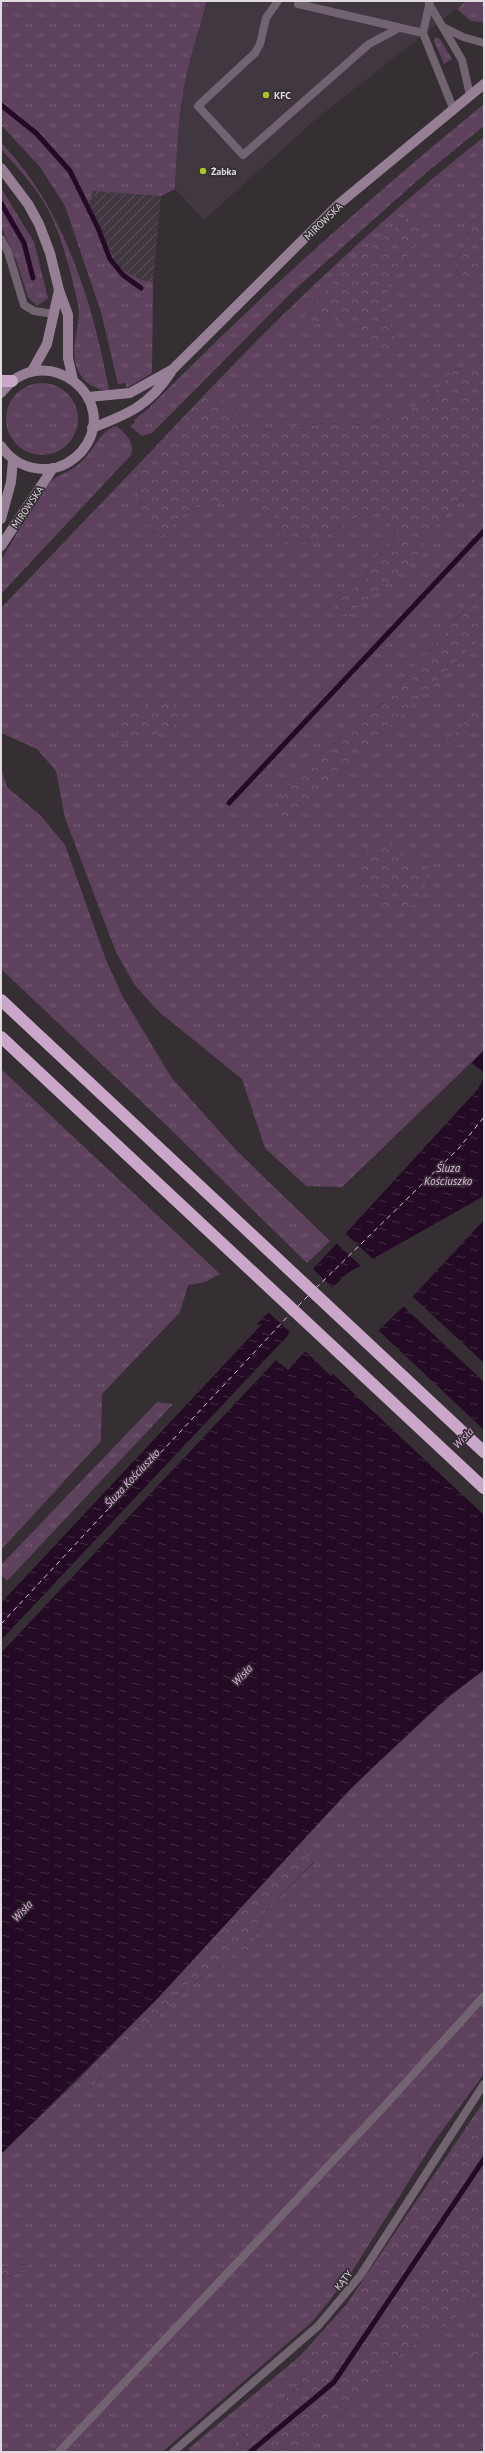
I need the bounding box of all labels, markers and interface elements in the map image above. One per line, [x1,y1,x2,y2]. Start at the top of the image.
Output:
place label: KFC [274,89,291,102]
marker: KFC [261,90,271,100]
place label: Żabka [211,165,237,178]
marker: Żabka [198,166,208,176]
street label: MIROWSKA [301,200,345,243]
street label: MIROWSKA [9,484,46,531]
water label: Śluza Kościuszko [424,1161,473,1188]
water label: Wisła [450,1424,477,1452]
water label: Śluza Kościuszko [101,1445,163,1510]
water label: Wisła [229,1661,256,1689]
water label: Wisła [9,1897,36,1925]
street label: KĄTY [331,2267,356,2293]

